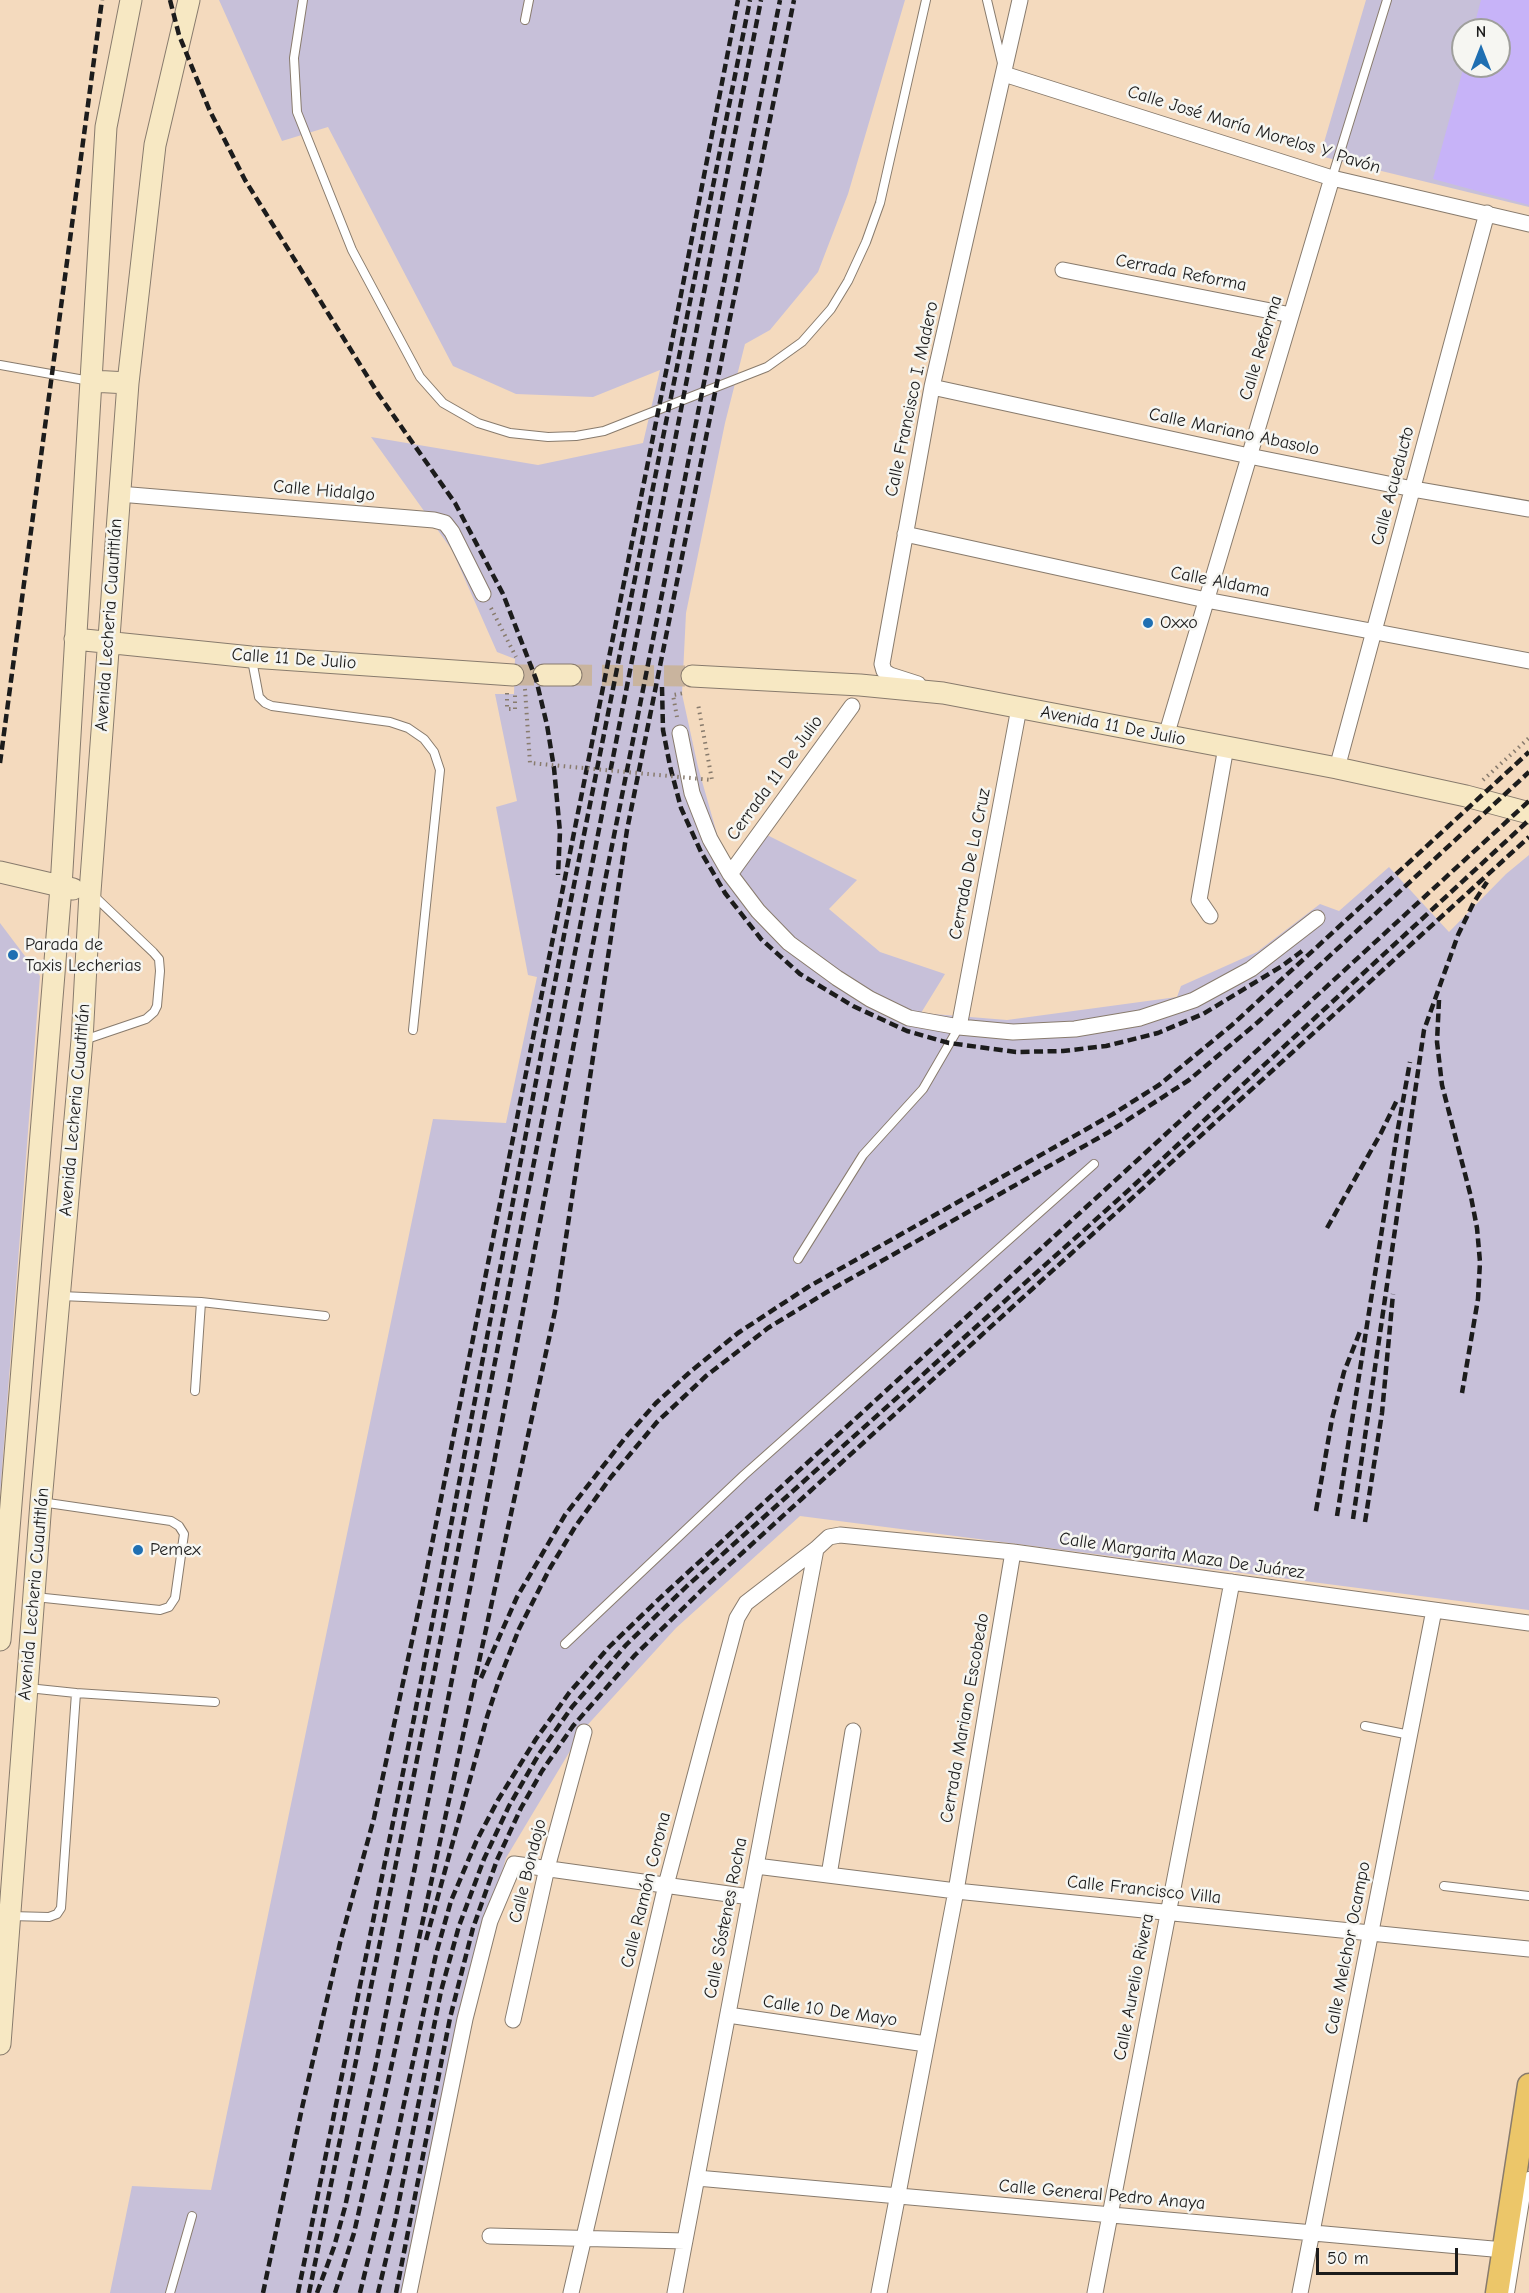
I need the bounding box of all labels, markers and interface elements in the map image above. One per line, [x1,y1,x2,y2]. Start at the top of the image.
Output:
north arrow [1451,18,1511,78]
text: N [1476,23,1486,41]
street label: Calle José María Morelos Y Pavón [1125,81,1383,179]
street label: Cerrada Reforma [1114,250,1248,296]
street label: Calle Reforma [1235,293,1287,403]
street label: Calle Francisco I. Madero [881,299,943,499]
street label: Calle Mariano Abasolo [1147,403,1321,461]
street label: Calle Acueducto [1367,424,1419,548]
street label: Calle Hidalgo [272,476,376,506]
street label: Avenida Lecheria Cuautitlán [91,518,127,732]
street label: Calle Aldama [1169,562,1271,602]
place label: Oxxo [1160,612,1198,634]
marker: Oxxo [1141,616,1155,630]
street label: Calle 11 De Julio [231,644,357,674]
street label: Avenida 11 De Julio [1039,701,1187,751]
street label: Cerrada 11 De Julio [722,711,828,845]
street label: Cerrada De La Cruz [945,787,995,941]
place label: Parada de Taxis Lecherias [25,934,141,976]
marker: Parada de Taxis Lecherias [6,948,20,962]
street label: Avenida Lecheria Cuautitlán [55,1003,95,1217]
street label: Avenida Lecheria Cuautitlán [14,1487,54,1701]
street label: Calle Margarita Maza De Juárez [1058,1528,1306,1584]
place label: Pemex [150,1539,201,1561]
marker: Pemex [131,1543,145,1557]
street label: Cerrada Mariano Escobedo [936,1611,994,1825]
street label: Calle Ramón Corona [616,1810,676,1970]
street label: Calle Bondojo [505,1817,551,1925]
street label: Calle Sóstenes Rocha [700,1836,752,2000]
street label: Calle Melchor Ocampo [1321,1860,1375,2036]
street label: Calle Francisco Villa [1066,1871,1222,1909]
street label: Calle Aurelio Rivera [1109,1912,1159,2062]
street label: Calle 10 De Mayo [761,1991,899,2031]
street label: Calle General Pedro Anaya [998,2175,1206,2215]
scale bar [1319,2236,1462,2274]
text: 50 m [1327,2248,1369,2269]

